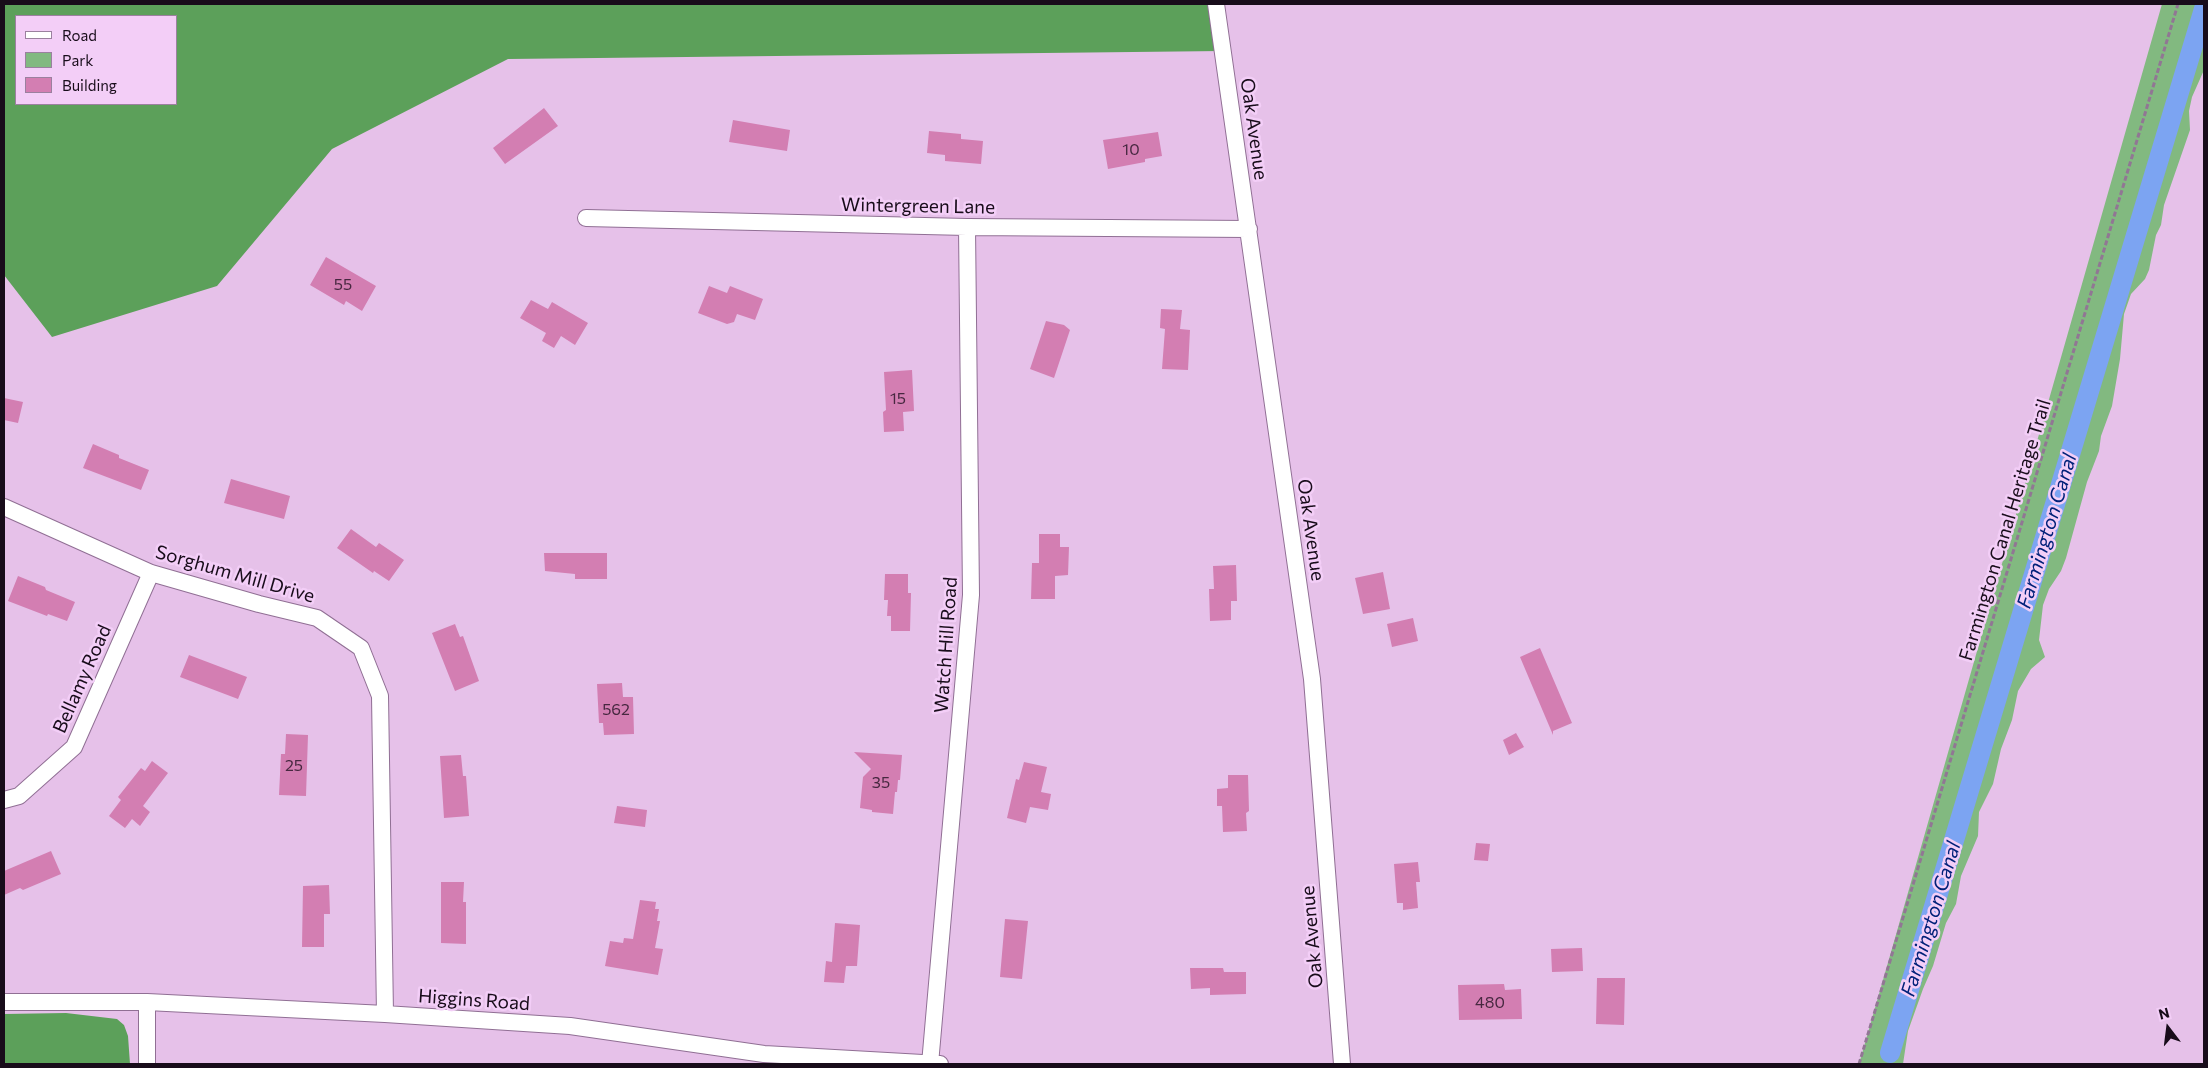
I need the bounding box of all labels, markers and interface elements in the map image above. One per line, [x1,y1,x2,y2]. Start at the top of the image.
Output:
legend [15,15,178,105]
text: Road [62,26,97,44]
text: Park [62,51,93,69]
text: Building [62,76,117,94]
street label: Oak Avenue [1236,77,1272,181]
house number: 10 [1122,140,1140,160]
street label: Wintergreen Lane [841,193,995,219]
house number: 55 [334,275,352,295]
house number: 15 [890,389,906,409]
street label: Farmington Canal Heritage Trail [1954,396,2056,664]
water label: Farmington Canal [2012,451,2082,611]
street label: Oak Avenue [1293,478,1329,582]
street label: Sorghum Mill Drive [153,540,317,608]
street label: Watch Hill Road [930,576,962,714]
street label: Bellamy Road [48,621,116,737]
house number: 562 [602,700,630,720]
house number: 25 [285,756,303,776]
house number: 35 [872,773,890,793]
water label: Farmington Canal [1896,839,1966,999]
street label: Oak Avenue [1296,885,1328,989]
street label: Higgins Road [417,985,531,1015]
house number: 480 [1475,993,1505,1013]
north arrow [2143,1003,2193,1053]
text: N [2157,1003,2171,1023]

